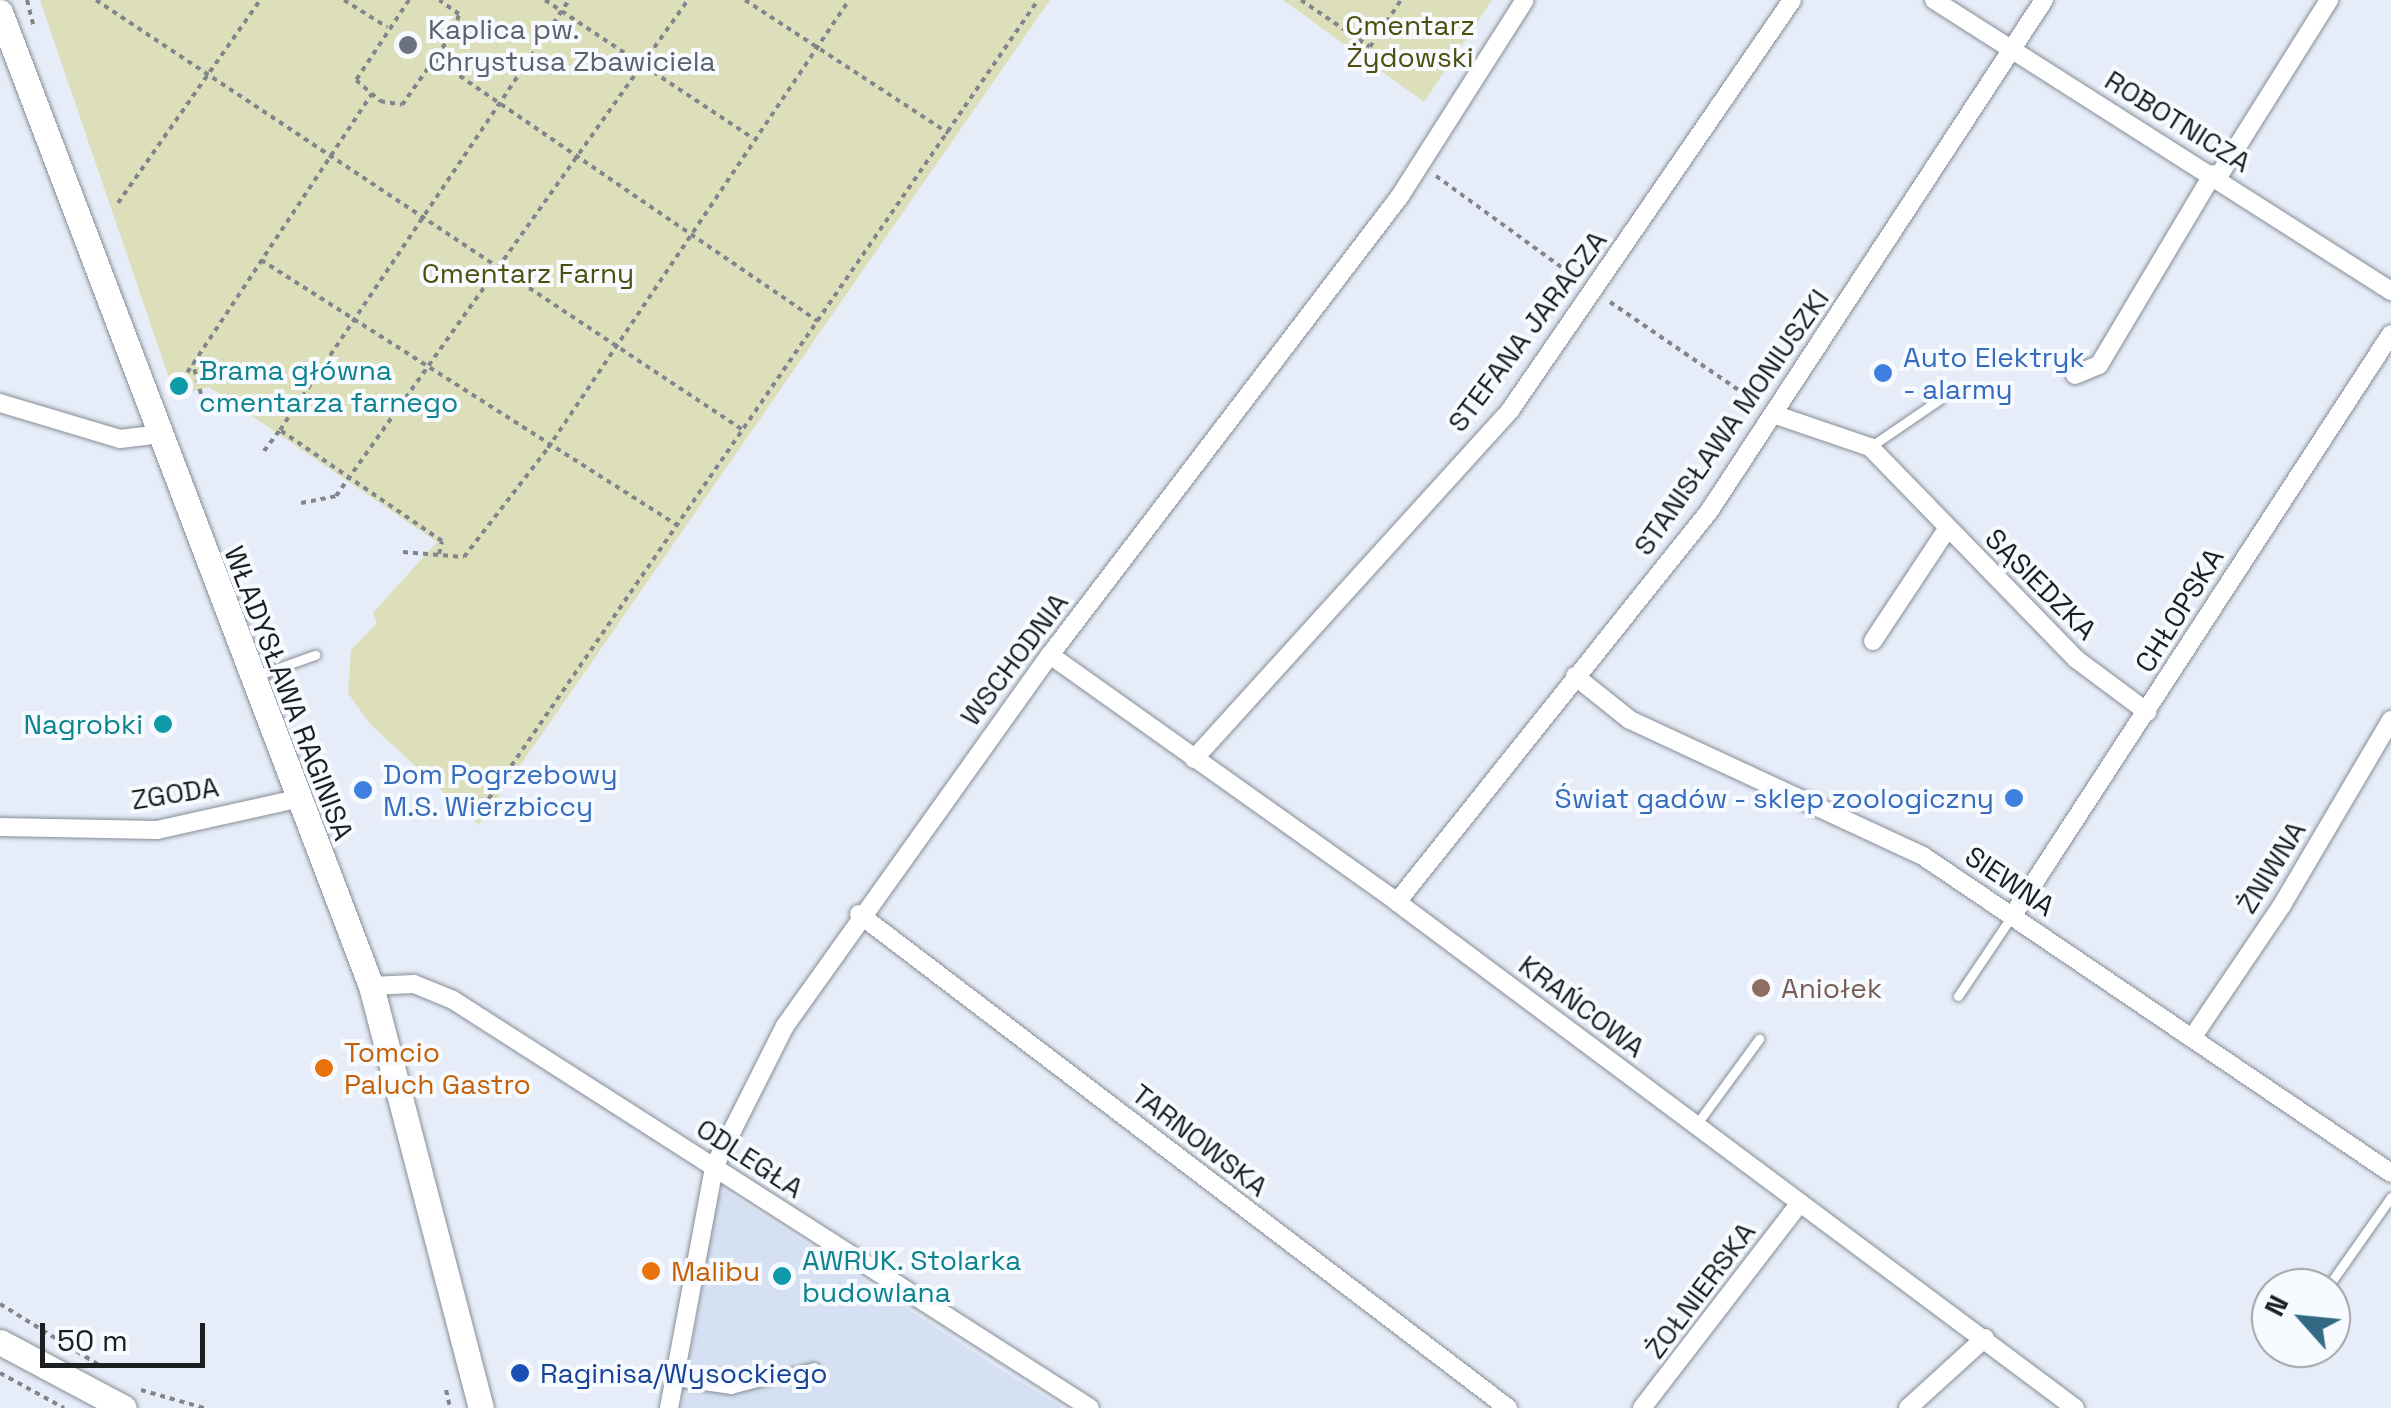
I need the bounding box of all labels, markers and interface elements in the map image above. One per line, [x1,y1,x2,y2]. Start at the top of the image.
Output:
park label: Cmentarz Żydowski [1345,8,1475,74]
place label: Kaplica pw. Chrystusa Zbawiciela [428,12,716,78]
marker: Kaplica pw. Chrystusa Zbawiciela [397,34,419,56]
street label: ROBOTNICZA [2099,63,2257,179]
street label: STEFANA JARACZA [1440,224,1614,438]
park label: Cmentarz Farny [422,256,634,290]
street label: STANISŁAWA MONIUSZKI [1626,282,1836,562]
place label: Auto Elektryk - alarmy [1903,340,2085,406]
place label: Brama główna cmentarza farnego [199,353,458,419]
marker: Auto Elektryk - alarmy [1872,362,1894,384]
marker: Brama główna cmentarza farnego [168,375,190,397]
street label: SĄSIEDZKA [1978,521,2104,647]
street label: WŁADYSŁAWA RAGINISA [217,541,361,845]
street label: CHŁOPSKA [2128,542,2230,678]
street label: WSCHODNIA [953,586,1075,732]
place label: Nagrobki [23,707,143,741]
marker: Nagrobki [152,713,174,735]
place label: Dom Pogrzebowy M.S. Wierzbiccy [383,757,618,823]
street label: ZGODA [129,770,221,816]
marker: Dom Pogrzebowy M.S. Wierzbiccy [352,779,374,801]
place label: Świat gadów - sklep zoologiczny [1553,781,1994,815]
marker: Świat gadów - sklep zoologiczny [2003,787,2025,809]
street label: ŻNIWNA [2230,815,2312,919]
street label: SIEWNA [1959,839,2061,923]
street label: KRAŃCOWA [1512,948,1652,1064]
place label: Aniołek [1781,971,1882,1005]
marker: Aniołek [1750,977,1772,999]
place label: Tomcio Paluch Gastro [344,1035,531,1101]
marker: Tomcio Paluch Gastro [313,1057,335,1079]
street label: TARNOWSKA [1125,1077,1275,1203]
street label: ODLEGŁA [690,1111,810,1205]
street label: ŻOŁNIERSKA [1638,1215,1762,1365]
place label: AWRUK. Stolarka budowlana [802,1243,1022,1309]
place label: Malibu [671,1254,760,1288]
marker: Malibu [640,1260,662,1282]
marker: AWRUK. Stolarka budowlana [771,1265,793,1287]
north arrow [2251,1268,2351,1368]
text: N [2256,1289,2296,1322]
scale bar [45,1303,210,1365]
text: 50 m [57,1321,128,1360]
place label: Raginisa/Wysockiego [540,1356,827,1390]
marker: Raginisa/Wysockiego [509,1362,531,1384]

